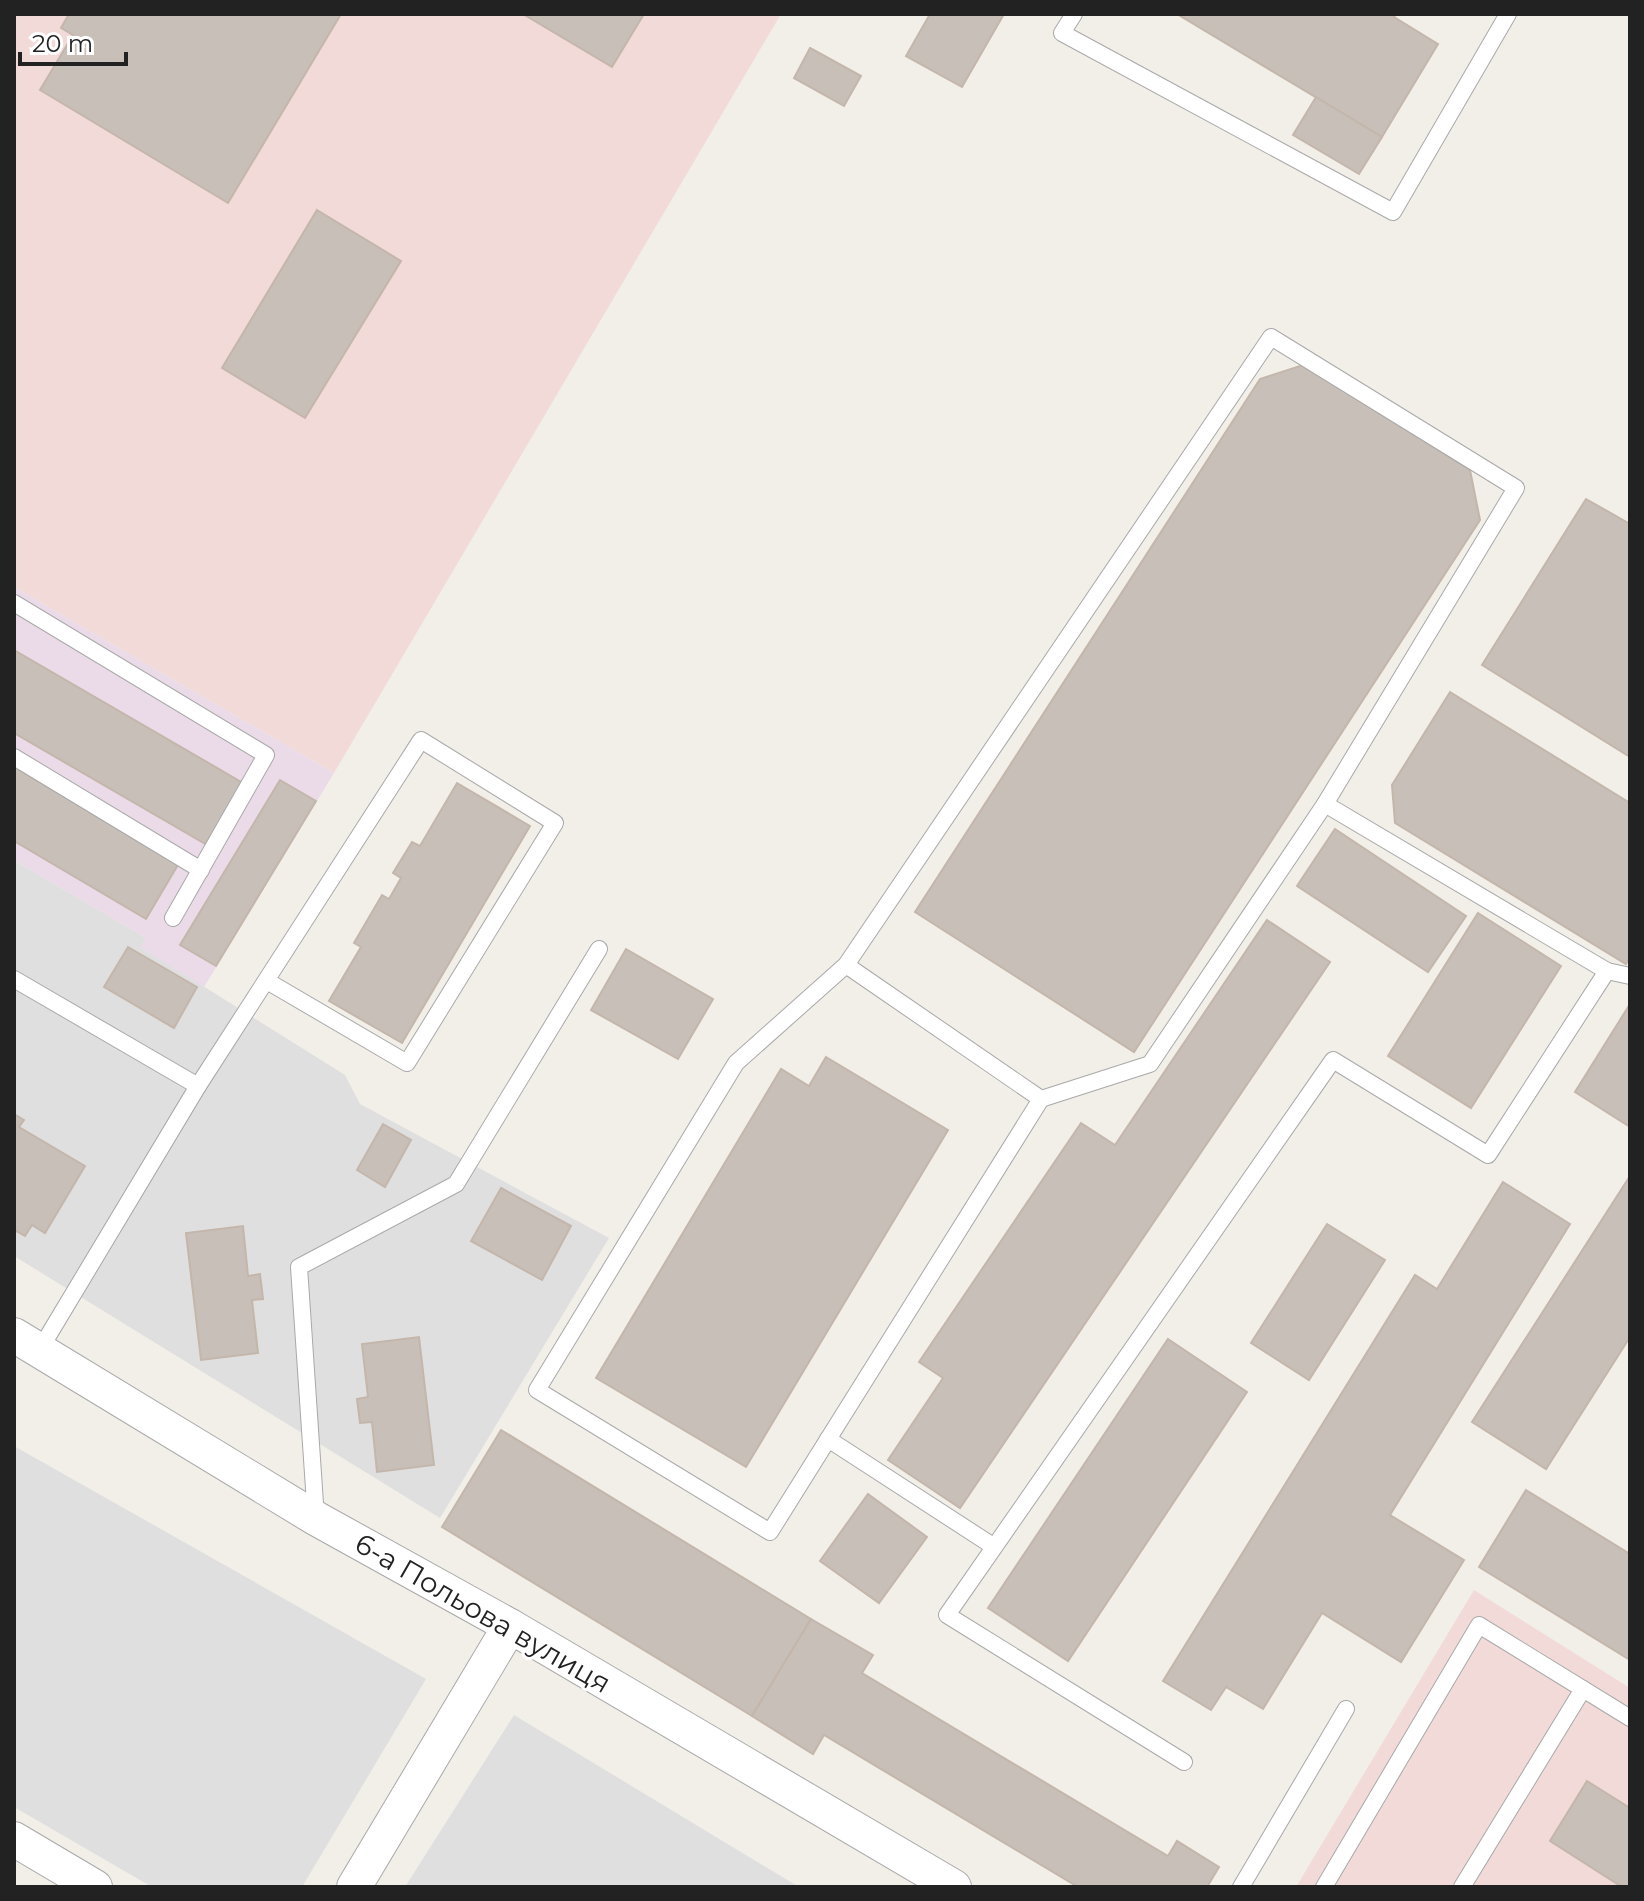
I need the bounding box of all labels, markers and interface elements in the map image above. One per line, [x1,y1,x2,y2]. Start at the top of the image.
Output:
scale bar [20,16,126,66]
text: 20 m [32,29,93,58]
street label: 6-а Польова вулиця [349,1526,617,1700]

